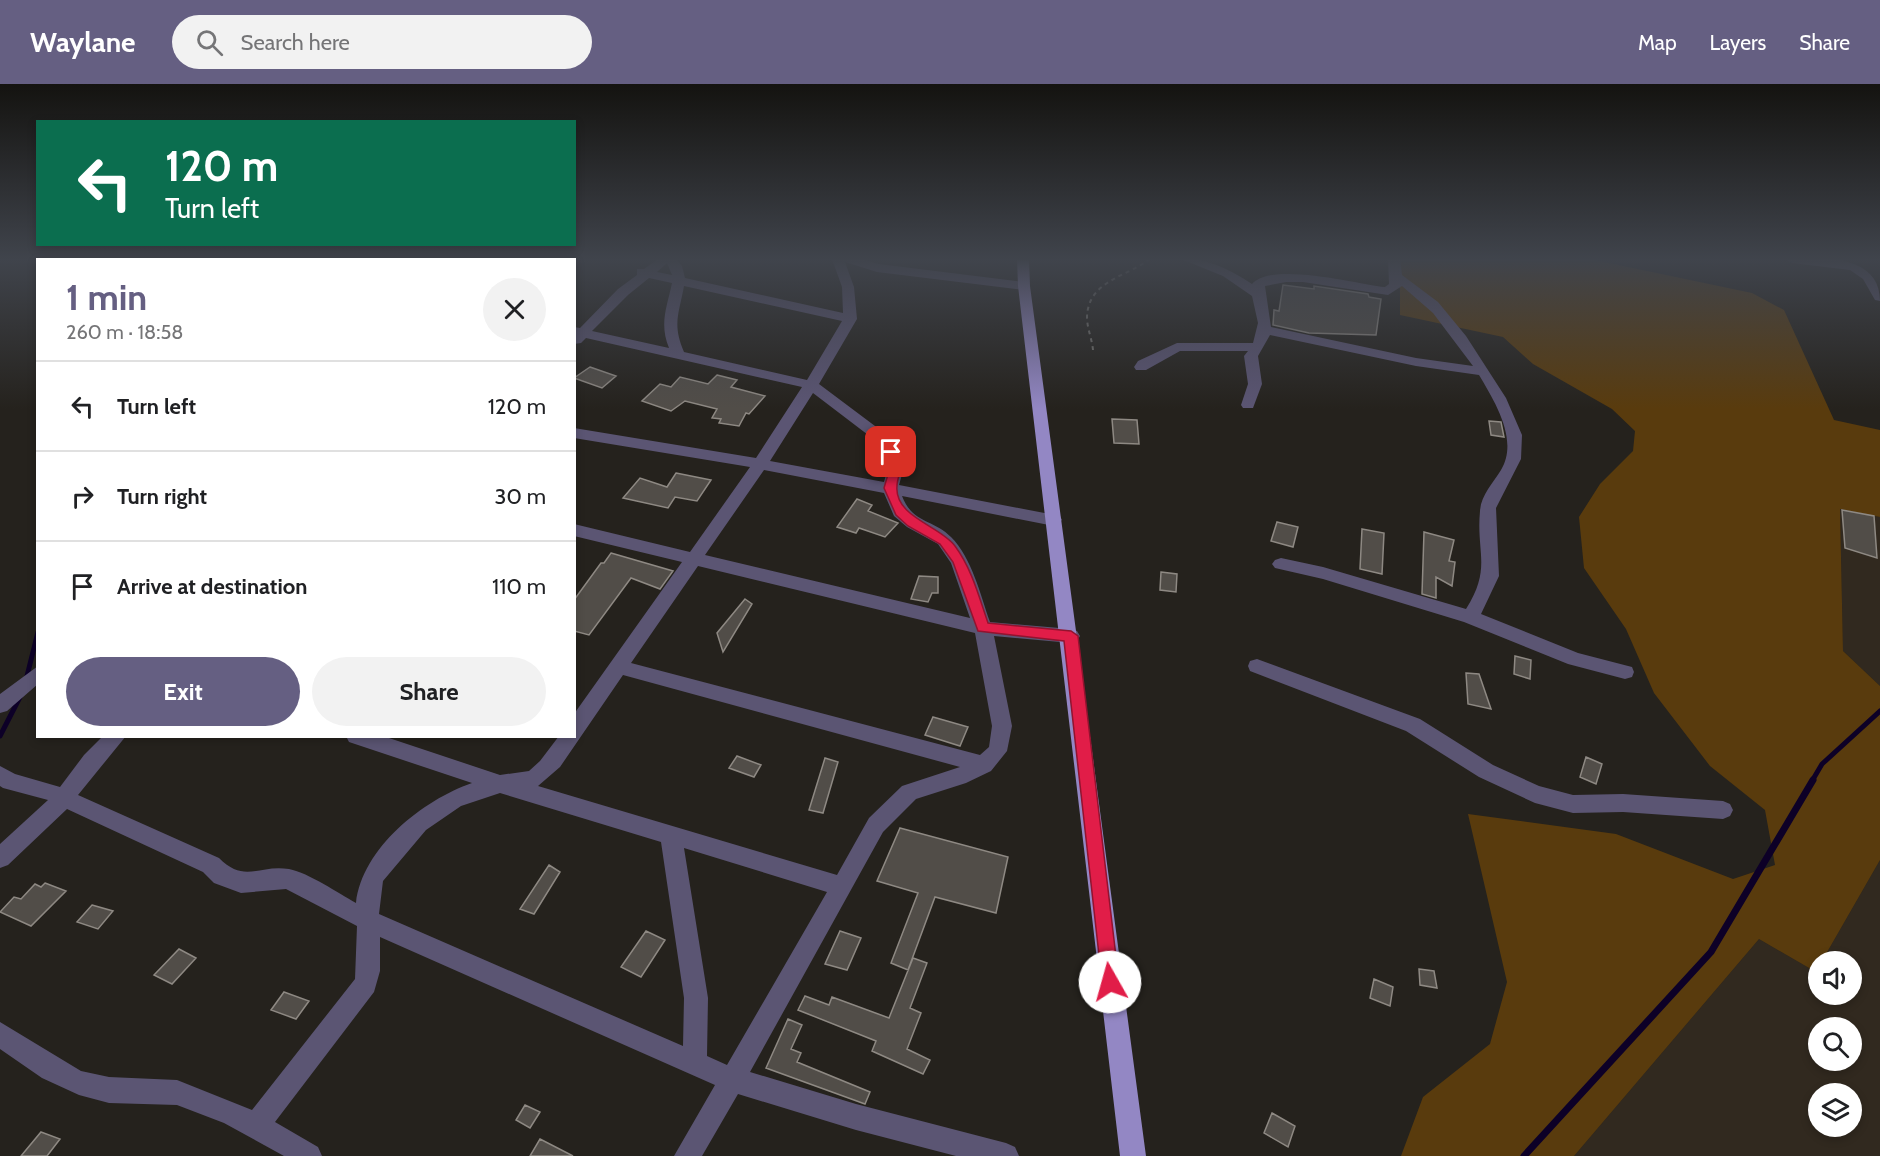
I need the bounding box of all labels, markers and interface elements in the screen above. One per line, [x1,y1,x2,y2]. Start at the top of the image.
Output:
search box [172,15,592,69]
text: Waylane [30,25,136,59]
icon: search [193,26,226,59]
text: Search here [241,29,350,56]
text: Map [1638,30,1677,55]
text: Layers [1710,30,1766,55]
text: Share [1799,30,1850,55]
text: 120 m [165,140,278,192]
icon: left [66,144,144,222]
text: Turn left [165,192,259,225]
text: 1 min [66,275,147,319]
button: close [483,278,546,341]
text: 260 m · 18:58 [66,320,183,344]
icon: left [66,390,99,423]
text: Turn left [117,393,196,420]
text: 120 m [488,393,546,420]
pin [865,426,916,477]
icon: arrive [874,435,907,468]
icon: right [66,480,99,513]
text: Turn right [117,483,207,510]
text: 30 m [494,483,546,510]
icon: arrive [66,570,99,603]
text: Arrive at destination [117,573,307,600]
text: 110 m [492,573,546,600]
button: Exit [66,657,300,726]
button: Share [312,657,546,726]
position arrow [1078,950,1142,1014]
map controls [1808,951,1862,1137]
button: sound [1808,951,1862,1005]
button: search [1808,1017,1862,1071]
button: layers [1808,1083,1862,1137]

